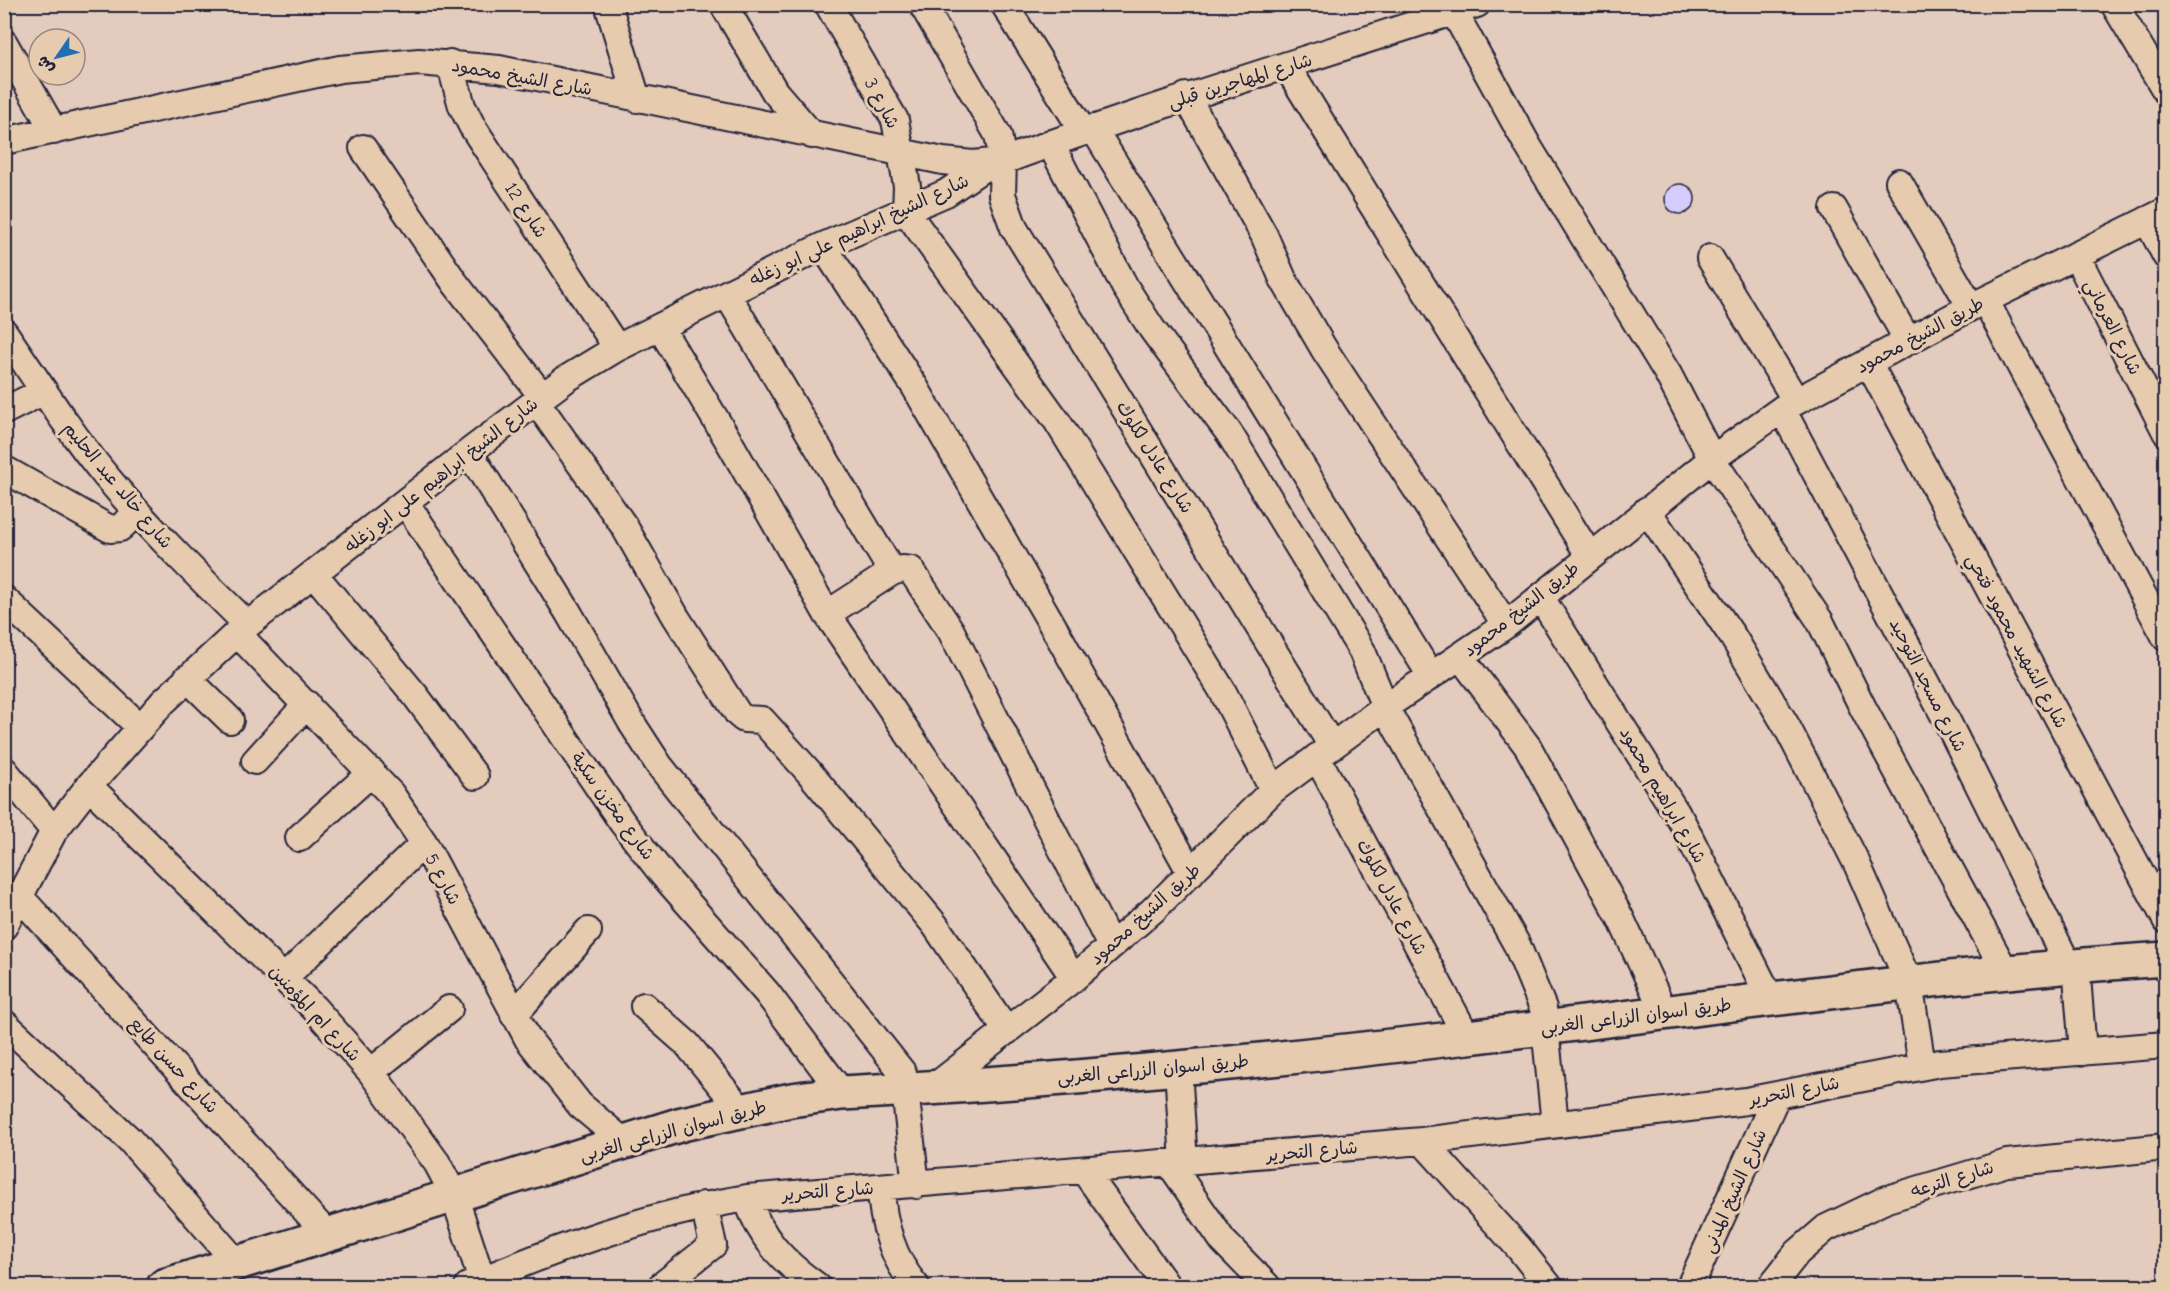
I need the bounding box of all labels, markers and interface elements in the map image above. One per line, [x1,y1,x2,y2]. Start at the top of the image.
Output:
north arrow [27,27,87,87]
street label: شارع المهاجرين قبلى [1166,50,1315,114]
text: ش [33,53,58,77]
street label: شارع الشيخ محمود [450,55,594,101]
street label: شارع 3 [859,74,904,133]
street label: شارع الشيخ ابراهيم على ابو زغله [746,170,974,293]
street label: شارع 12 [499,179,551,242]
street label: شارع العرماني [2075,276,2146,381]
street label: طريق الشيخ محمود [1853,293,1988,379]
street label: شارع الشيخ ابراهيم على ابو زغله [340,393,544,560]
street label: شارع عادل لكلوك [1111,397,1197,518]
street label: شارع خالد عبد الحليم [56,418,177,555]
street label: شارع الشهيد محمود فتحي [1957,550,2071,734]
street label: طريق الشيخ محمود [1459,558,1584,662]
street label: شارع مسجد التوحيد [1884,615,1970,756]
street label: شارع ابراهيم محمود [1612,723,1710,869]
street label: شارع مخزن سكية [566,748,659,865]
street label: شارع عادل لكلوك [1351,836,1431,959]
street label: شارع 5 [420,850,465,909]
street label: طريق الشيخ محمود [1086,859,1205,970]
street label: شارع ام المؤمنين [262,961,365,1068]
street label: طريق اسوان الزراعى الغربى [1539,994,1733,1039]
street label: شارع حسن طايع [123,1013,222,1119]
street label: طريق اسوان الزراعى الغربى [1056,1051,1250,1088]
street label: شارع التحرير [1745,1072,1841,1112]
street label: طريق اسوان الزراعى الغربى [577,1096,769,1167]
street label: شارع الشيخ المدنى [1698,1126,1772,1257]
street label: شارع التحرير [1263,1137,1359,1167]
street label: شارع الترعه [1908,1157,1997,1203]
street label: شارع التحرير [780,1178,875,1206]

